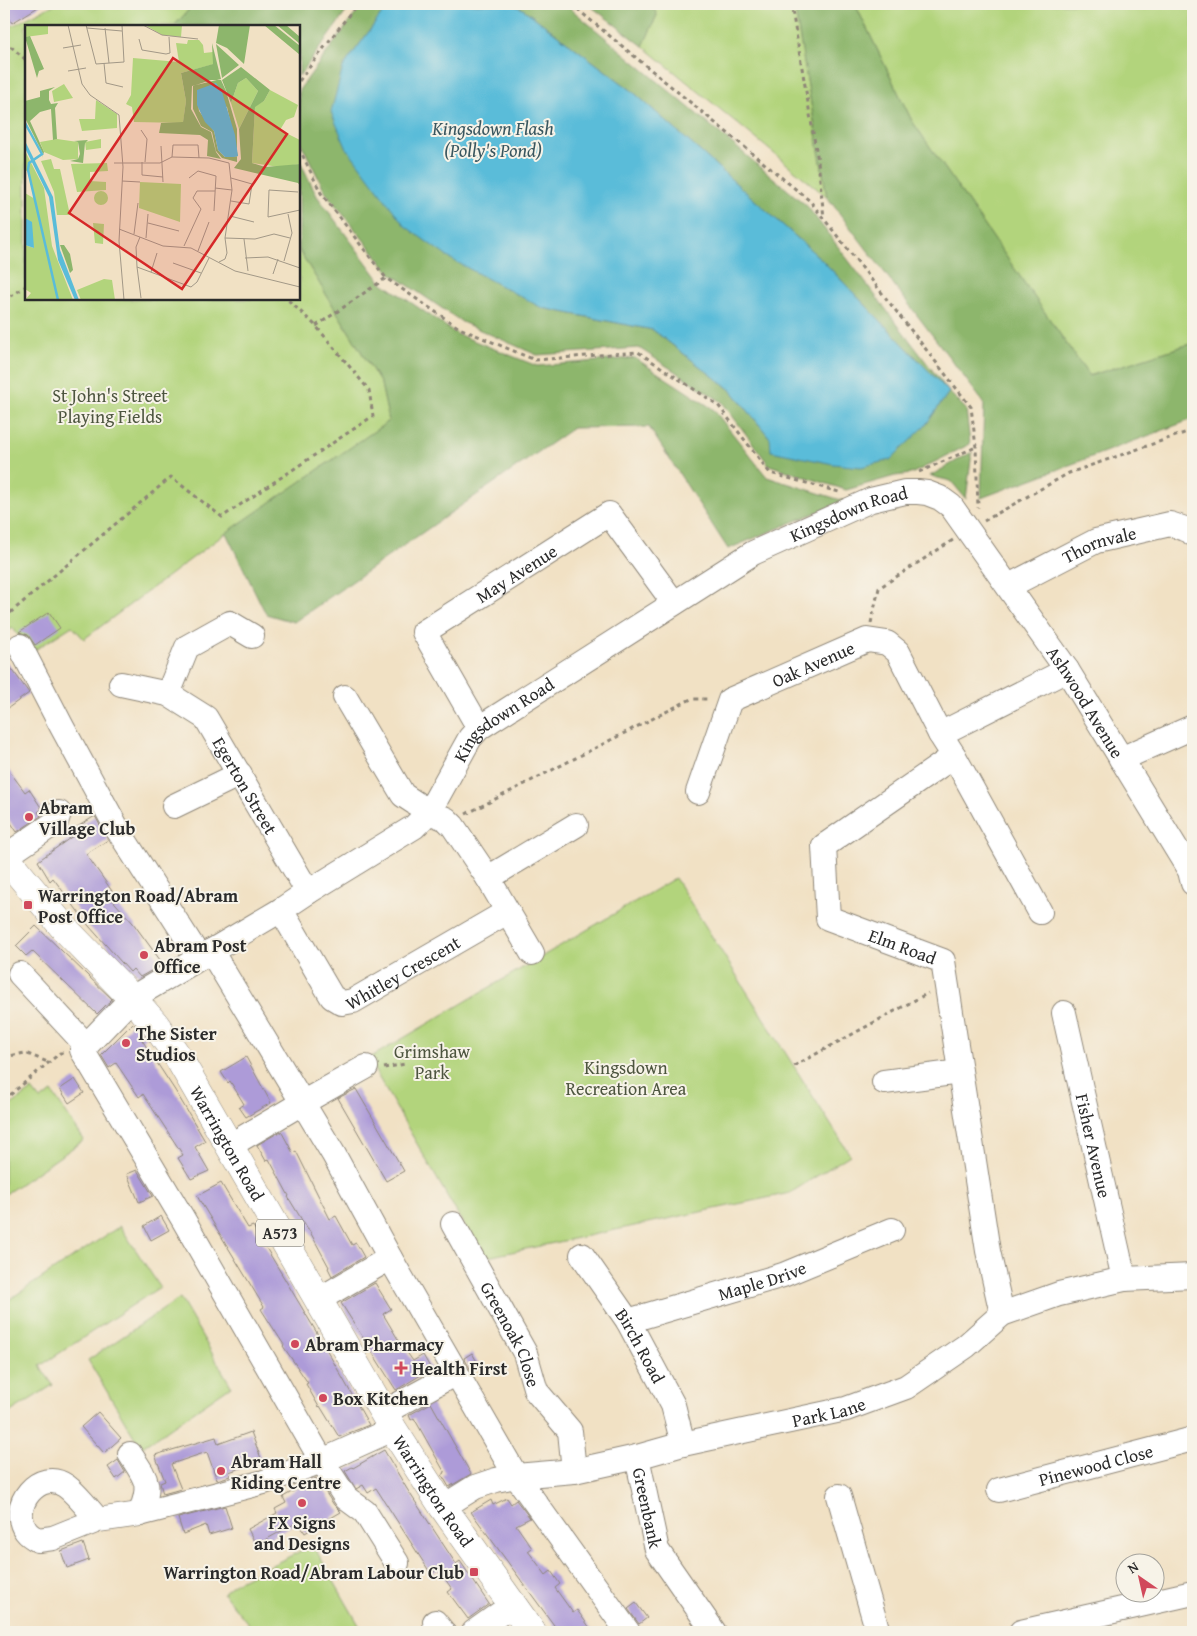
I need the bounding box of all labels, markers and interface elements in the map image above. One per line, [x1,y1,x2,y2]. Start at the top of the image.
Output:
inset map [25,25,300,300]
water label: Kingsdown Flash (Polly's Pond) [431,114,554,164]
park label: St John's Street Playing Fields [52,382,168,430]
street label: Kingsdown Road [785,478,910,548]
street label: Thornvale [1057,519,1139,570]
street label: May Avenue [470,537,562,609]
street label: Oak Avenue [767,634,859,694]
street label: Ashwood Avenue [1040,640,1131,763]
street label: Kingsdown Road [446,670,559,767]
street label: Egerton Street [206,731,285,840]
place label: Abram Village Club [39,794,135,842]
marker: Abram Village Club [23,811,35,823]
place label: Warrington Road/Abram Post Office [38,882,239,930]
marker: Warrington Road/Abram Post Office [22,899,34,911]
street label: Elm Road [865,921,941,971]
street label: Whitley Crescent [340,928,466,1016]
place label: Abram Post Office [154,932,247,980]
marker: Abram Post Office [138,949,150,961]
place label: The Sister Studios [136,1020,217,1068]
marker: The Sister Studios [120,1037,132,1049]
park label: Grimshaw Park [394,1038,470,1086]
park label: Kingsdown Recreation Area [566,1054,687,1102]
street label: Warrington Road [184,1080,272,1206]
street label: Fisher Avenue [1069,1091,1119,1200]
road number: A573 [256,1220,304,1246]
street label: Maple Drive [715,1253,810,1307]
street label: Greenoak Close [474,1276,548,1390]
street label: Birch Road [609,1302,672,1388]
place label: Abram Pharmacy [305,1331,445,1358]
marker: Abram Pharmacy [289,1338,301,1350]
place label: Health First [412,1355,507,1382]
marker: Health First [394,1361,408,1375]
place label: Box Kitchen [333,1385,429,1412]
street label: Park Lane [790,1390,869,1434]
marker: Box Kitchen [317,1392,329,1404]
street label: Warrington Road [386,1429,481,1552]
street label: Pinewood Close [1035,1437,1156,1493]
place label: Abram Hall Riding Centre [231,1448,341,1496]
marker: Abram Hall Riding Centre [215,1465,227,1477]
street label: Greenbank [626,1465,670,1552]
marker: FX Signs and Designs [296,1497,308,1509]
place label: FX Signs and Designs [254,1509,350,1557]
north arrow [1114,1554,1164,1604]
text: N [1123,1556,1143,1578]
place label: Warrington Road/Abram Labour Club [163,1559,464,1586]
marker: Warrington Road/Abram Labour Club [468,1566,480,1578]

